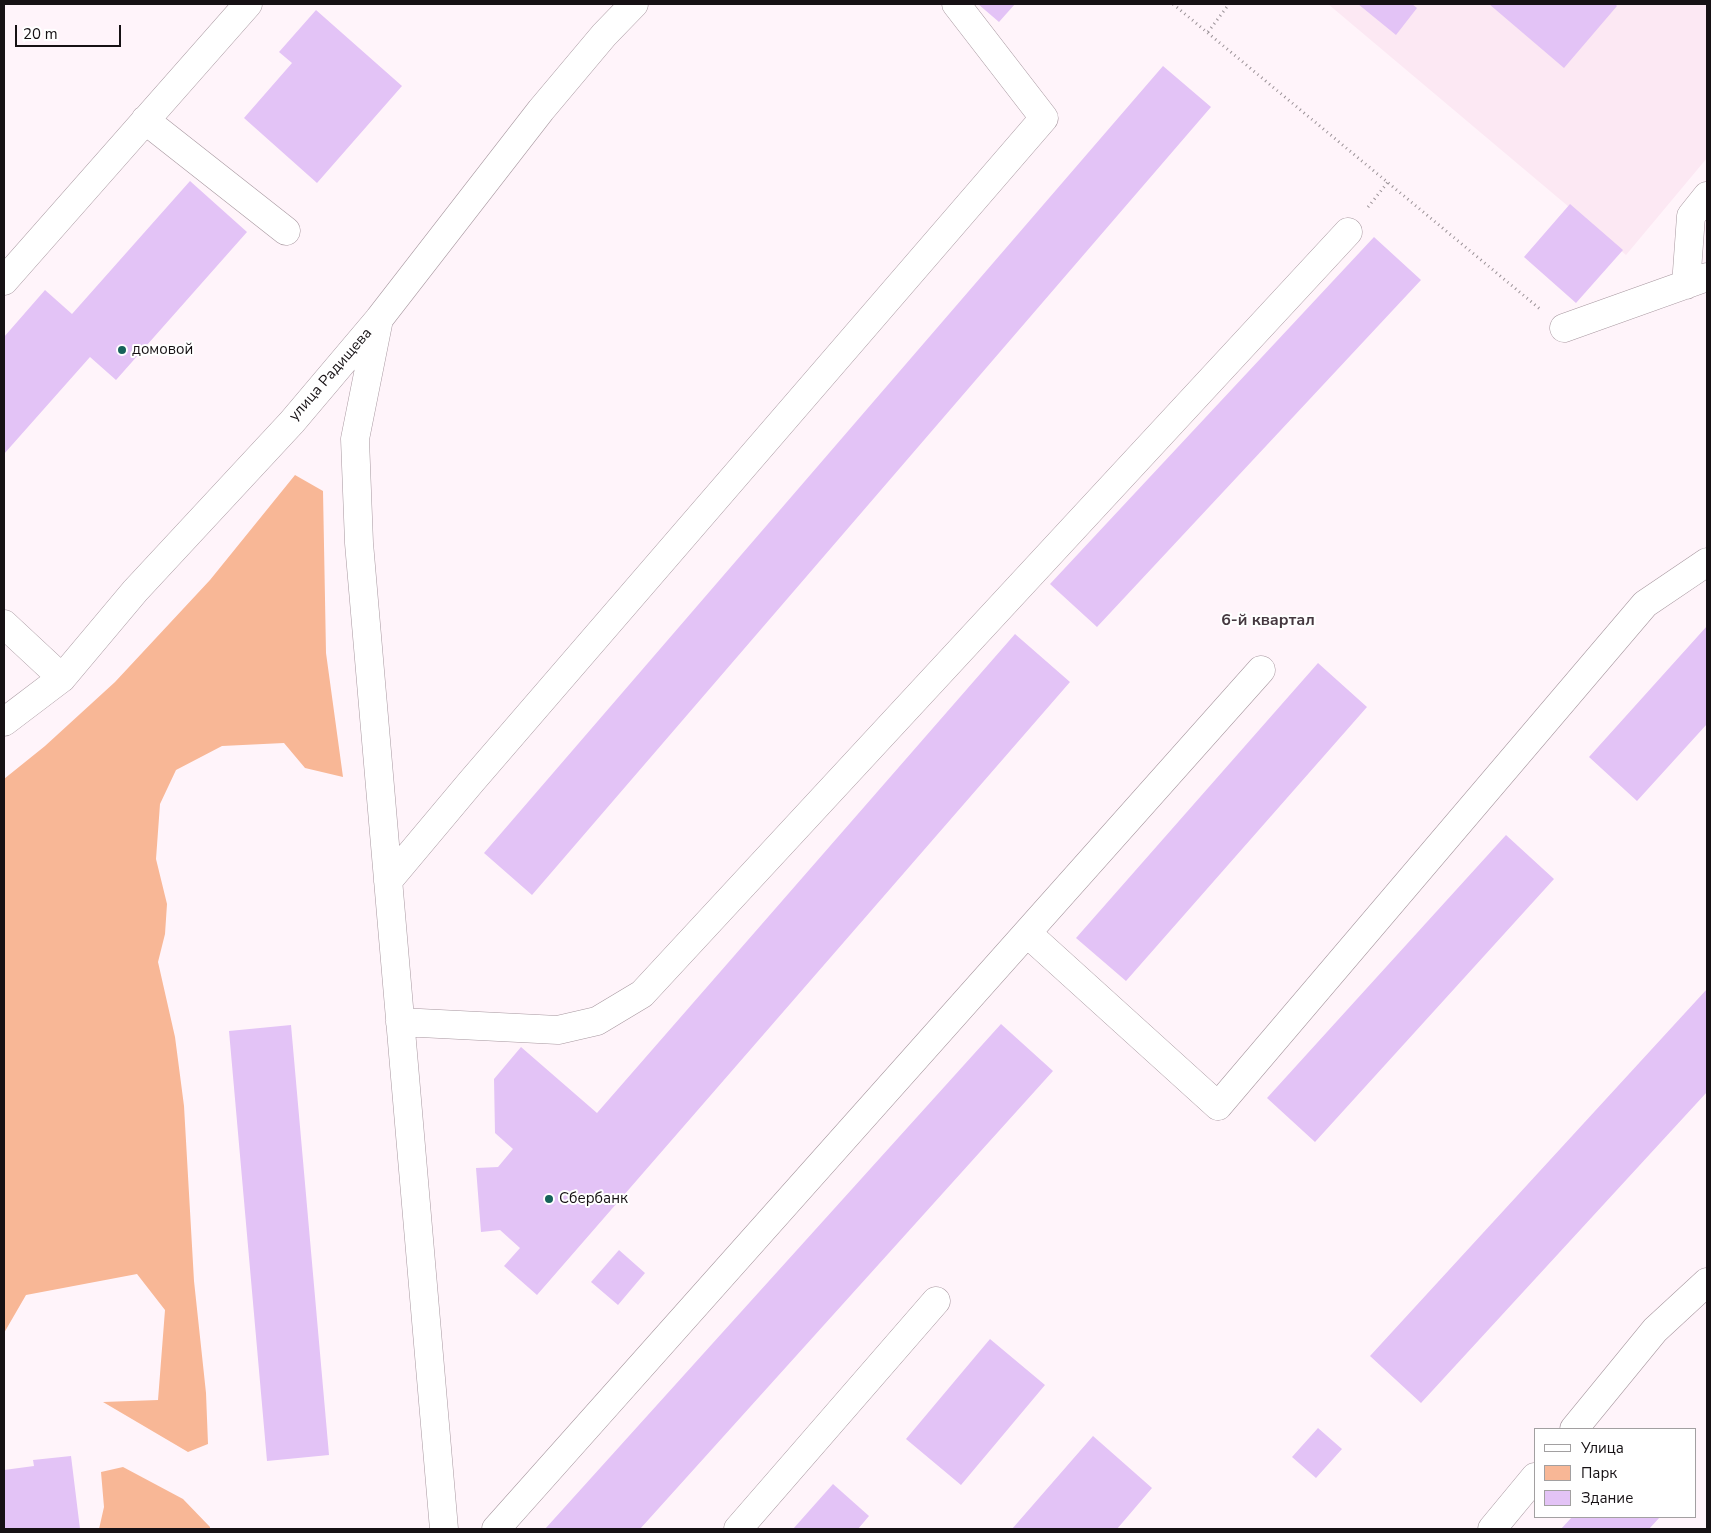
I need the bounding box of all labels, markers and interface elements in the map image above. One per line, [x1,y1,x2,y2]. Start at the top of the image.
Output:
scale bar [18,15,124,47]
text: 20 m [23,24,58,44]
street label: улица Радищева [286,325,376,425]
place label: домовой [132,341,193,359]
marker: домовой [116,344,128,356]
district label: 6-й квартал [1221,611,1315,631]
place label: Сбербанк [559,1190,628,1208]
marker: Сбербанк [543,1193,555,1205]
legend [1534,1428,1696,1518]
text: Улица [1581,1438,1624,1458]
text: Парк [1581,1463,1617,1483]
text: Здание [1581,1488,1633,1508]

